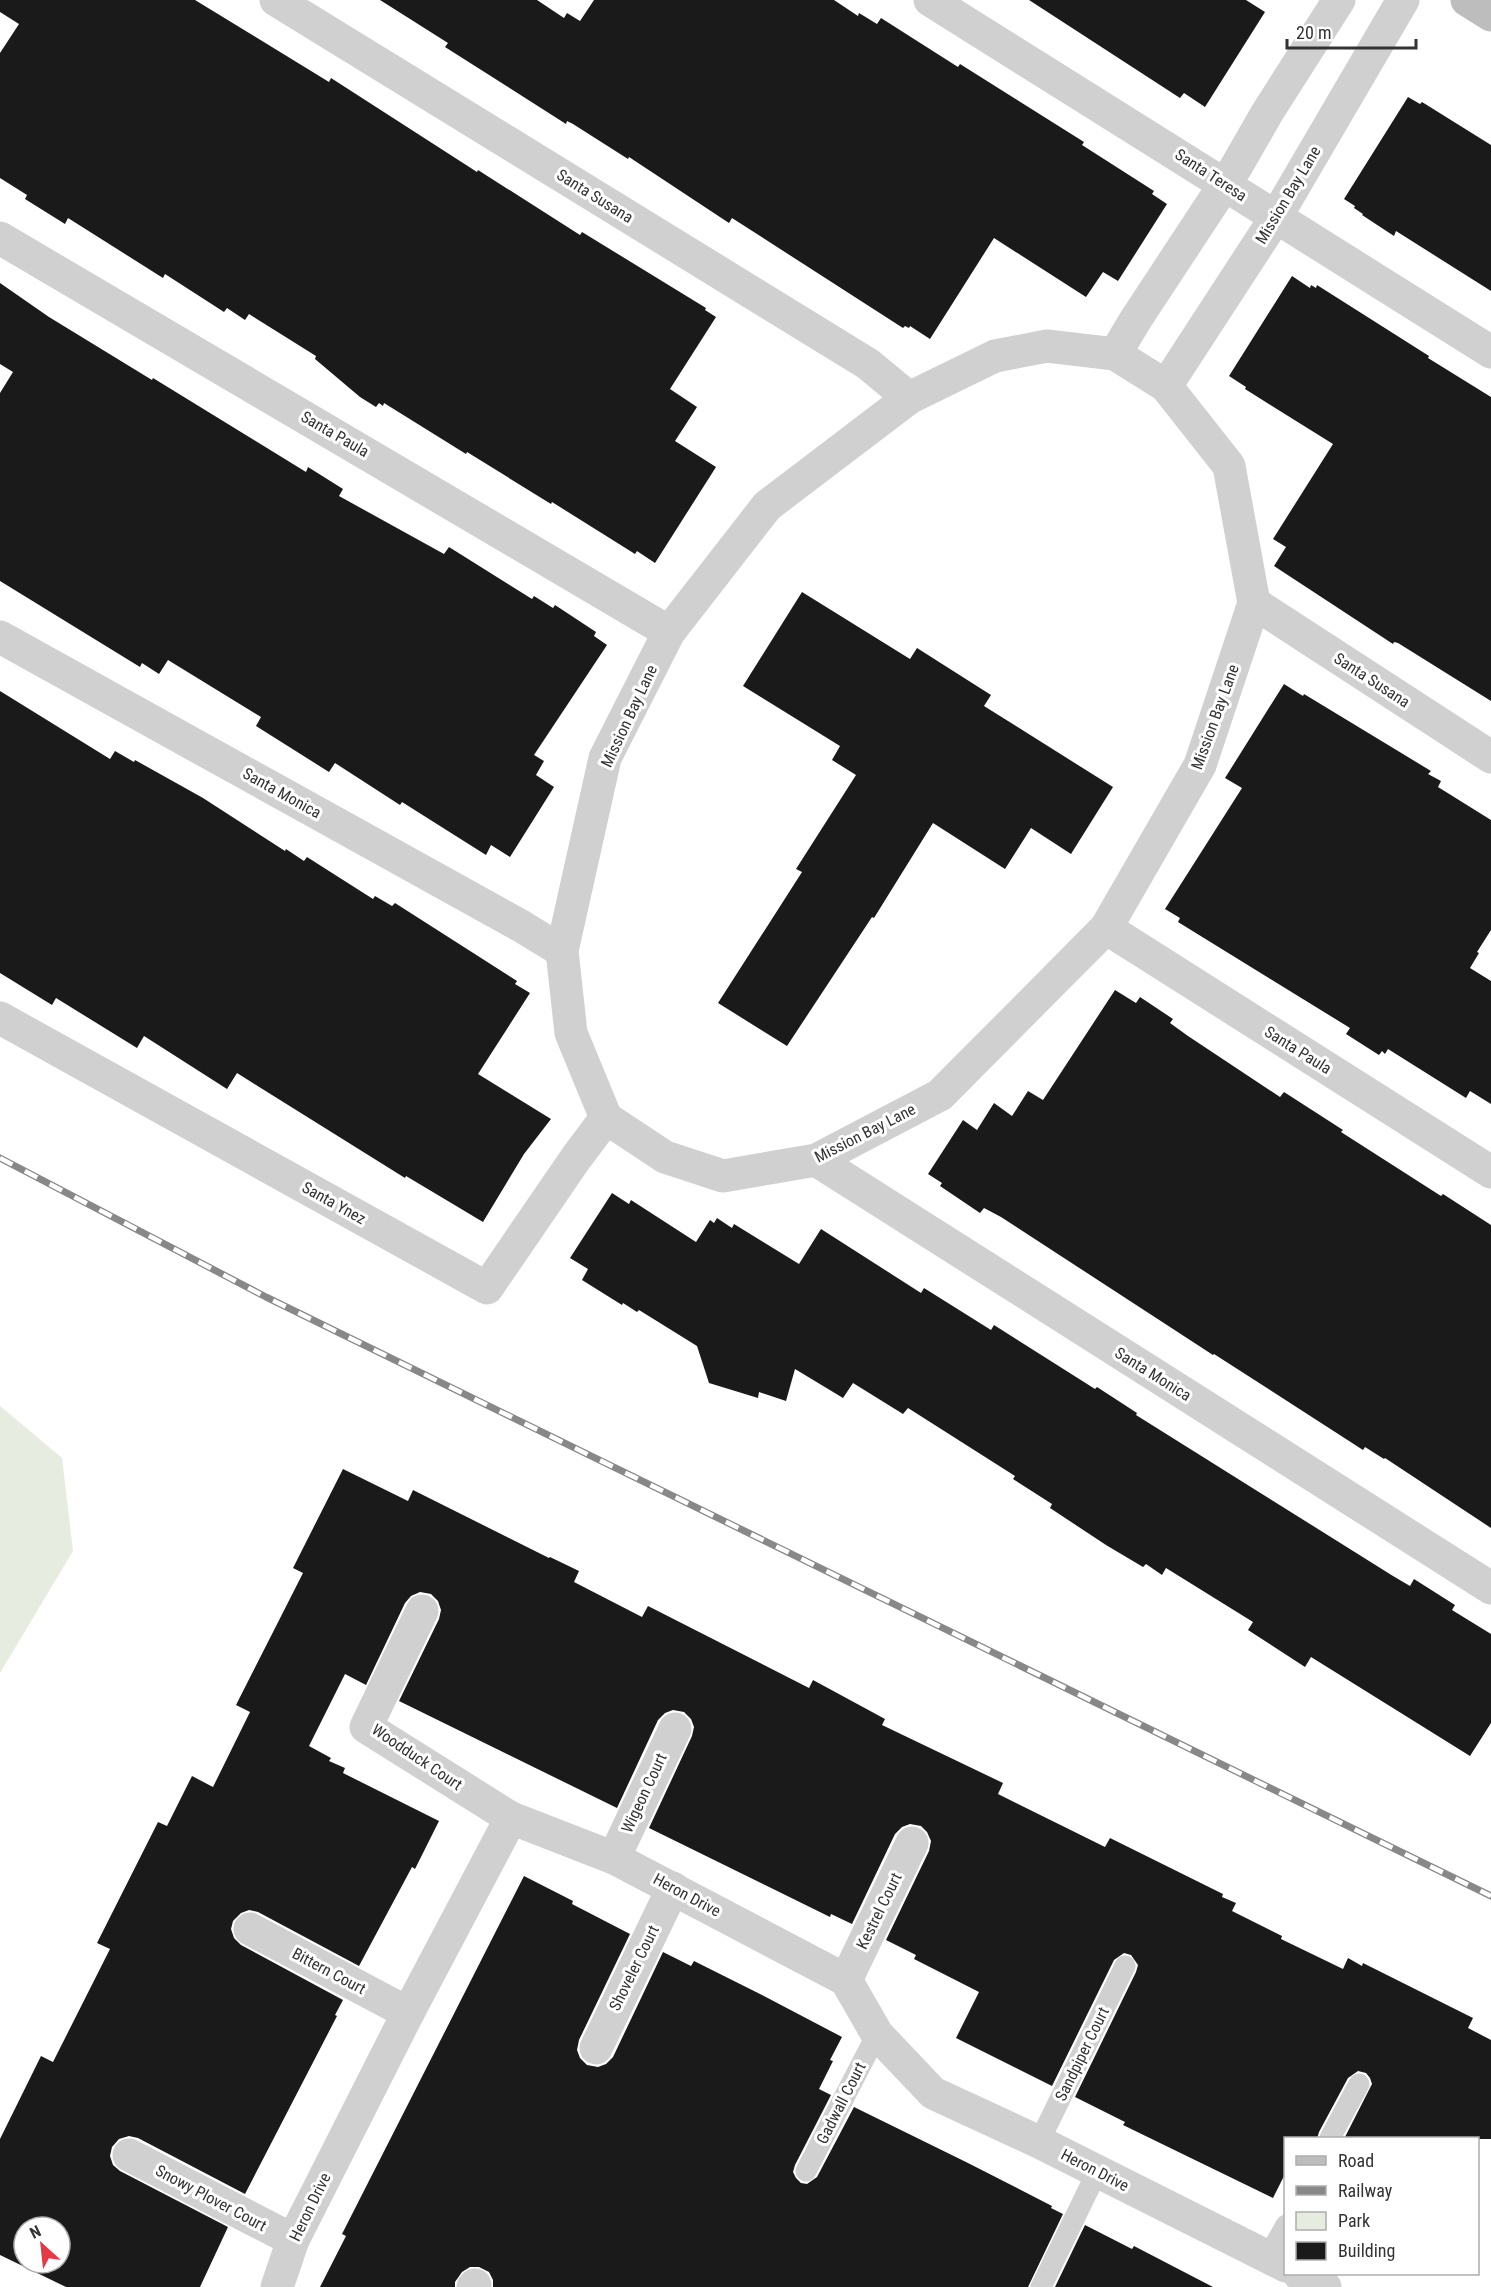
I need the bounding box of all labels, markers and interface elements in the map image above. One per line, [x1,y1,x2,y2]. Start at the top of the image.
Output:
scale bar [1287,12,1416,50]
text: 20 m [1296,22,1331,43]
street label: Mission Bay Lane [1251,143,1325,247]
street label: Santa Teresa [1172,145,1250,205]
street label: Santa Susana [553,165,637,227]
street label: Santa Paula [298,407,372,461]
street label: Santa Susana [1331,649,1413,711]
street label: Mission Bay Lane [597,662,661,770]
street label: Mission Bay Lane [1187,662,1243,772]
street label: Santa Monica [240,764,324,822]
street label: Santa Paula [1261,1022,1335,1078]
street label: Mission Bay Lane [811,1099,919,1167]
street label: Santa Ynez [299,1178,369,1228]
street label: Santa Monica [1111,1343,1195,1405]
street label: Woodduck Court [368,1720,466,1794]
street label: Wigeon Court [617,1750,671,1836]
street label: Heron Drive [650,1869,724,1921]
street label: Kestrel Court [852,1870,906,1952]
street label: Shoveler Court [605,1922,663,2014]
street label: Bittern Court [289,1944,369,1998]
street label: Sandpiper Court [1051,2004,1113,2104]
street label: Gadwall Court [812,2059,870,2147]
legend [1284,2137,1479,2275]
street label: Heron Drive [1058,2145,1132,2195]
text: Road [1338,2150,1374,2171]
street label: Snowy Plover Court [152,2161,270,2235]
street label: Heron Drive [285,2170,335,2244]
text: Railway [1338,2180,1393,2201]
text: Park [1338,2210,1370,2231]
north arrow [12,2215,72,2275]
text: N [27,2221,44,2243]
text: Building [1338,2240,1395,2261]

